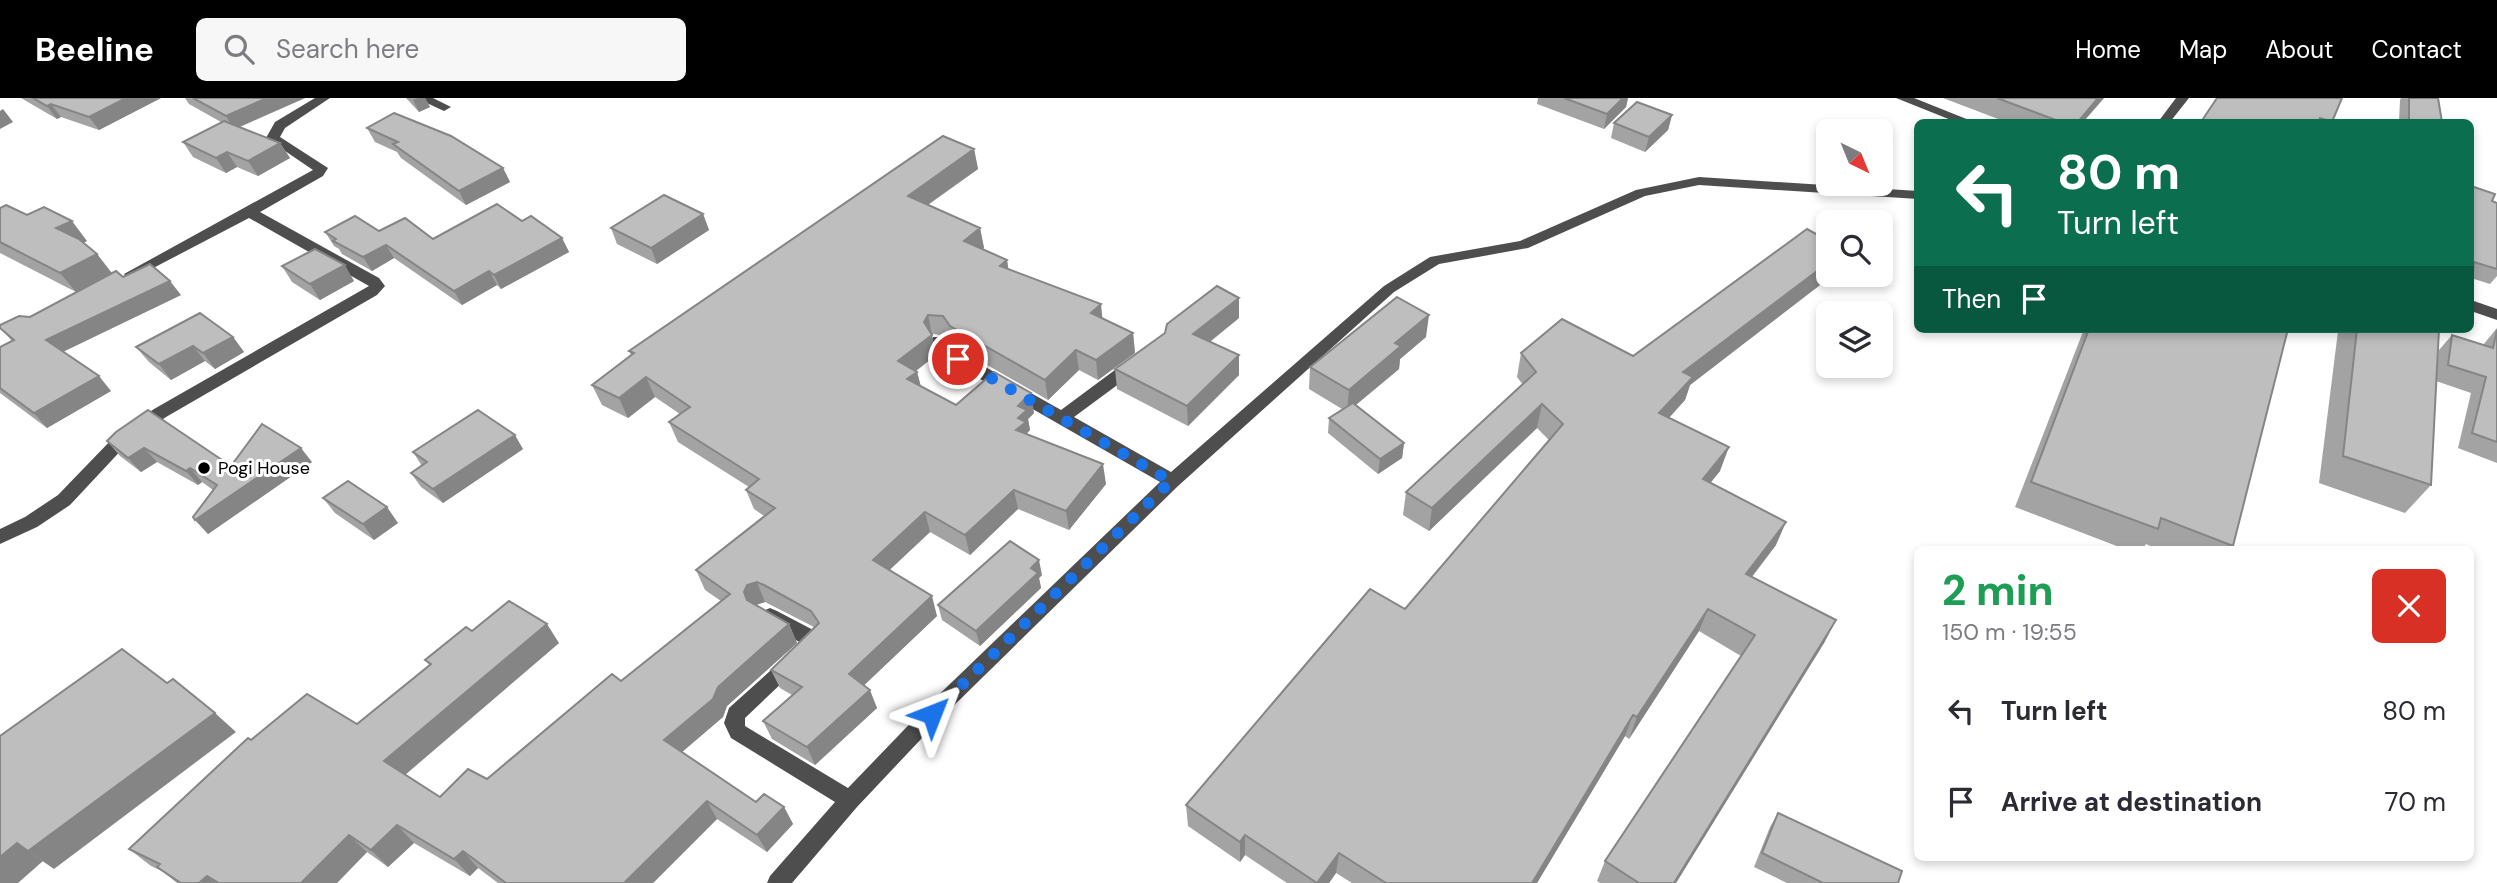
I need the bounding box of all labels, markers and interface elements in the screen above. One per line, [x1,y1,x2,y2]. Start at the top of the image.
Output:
search box [196,18,686,81]
text: Beeline [35,28,154,71]
icon: search [220,30,258,68]
text: Search here [276,32,419,66]
text: Home [2075,34,2141,65]
text: Map [2179,34,2227,65]
text: About [2265,34,2334,65]
text: Contact [2372,34,2462,65]
north arrow [1816,119,1894,196]
map controls [1816,119,1893,378]
text: 80 m [2057,140,2180,204]
icon: left [1942,147,2033,238]
text: Turn left [2057,202,2179,244]
button: search [1816,210,1893,287]
icon: arrive [2015,280,2053,318]
text: Then [1942,282,2001,316]
button: layers [1816,301,1893,378]
pin [928,329,988,389]
icon: arrive [939,340,977,378]
place label: Pogi House [218,456,310,480]
marker: Pogi House [196,460,212,476]
text: 2 min [1942,563,2053,618]
button: close [2372,569,2446,643]
text: 150 m · 19:55 [1942,617,2077,647]
position arrow [895,677,969,751]
icon: left [1942,692,1980,730]
text: Turn left [2001,694,2108,728]
text: 80 m [2382,694,2446,728]
icon: arrive [1942,783,1980,821]
text: Arrive at destination [2001,785,2262,819]
text: 70 m [2385,785,2446,819]

